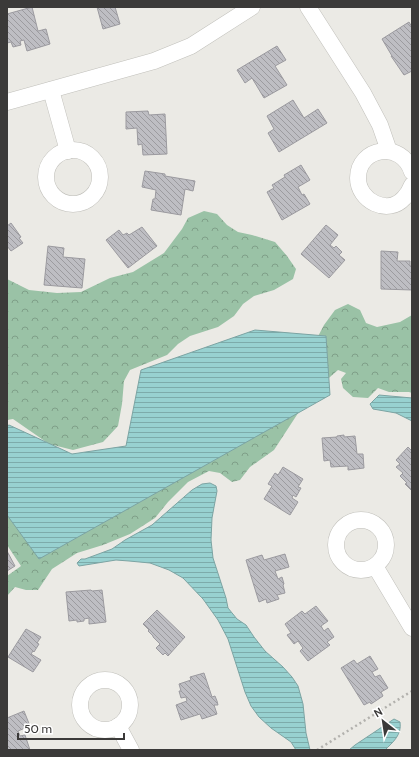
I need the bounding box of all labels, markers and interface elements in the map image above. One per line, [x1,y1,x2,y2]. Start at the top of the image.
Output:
north arrow [363,701,403,741]
text: N [371,704,385,720]
scale bar [18,715,124,741]
text: 50 m [24,721,52,736]

